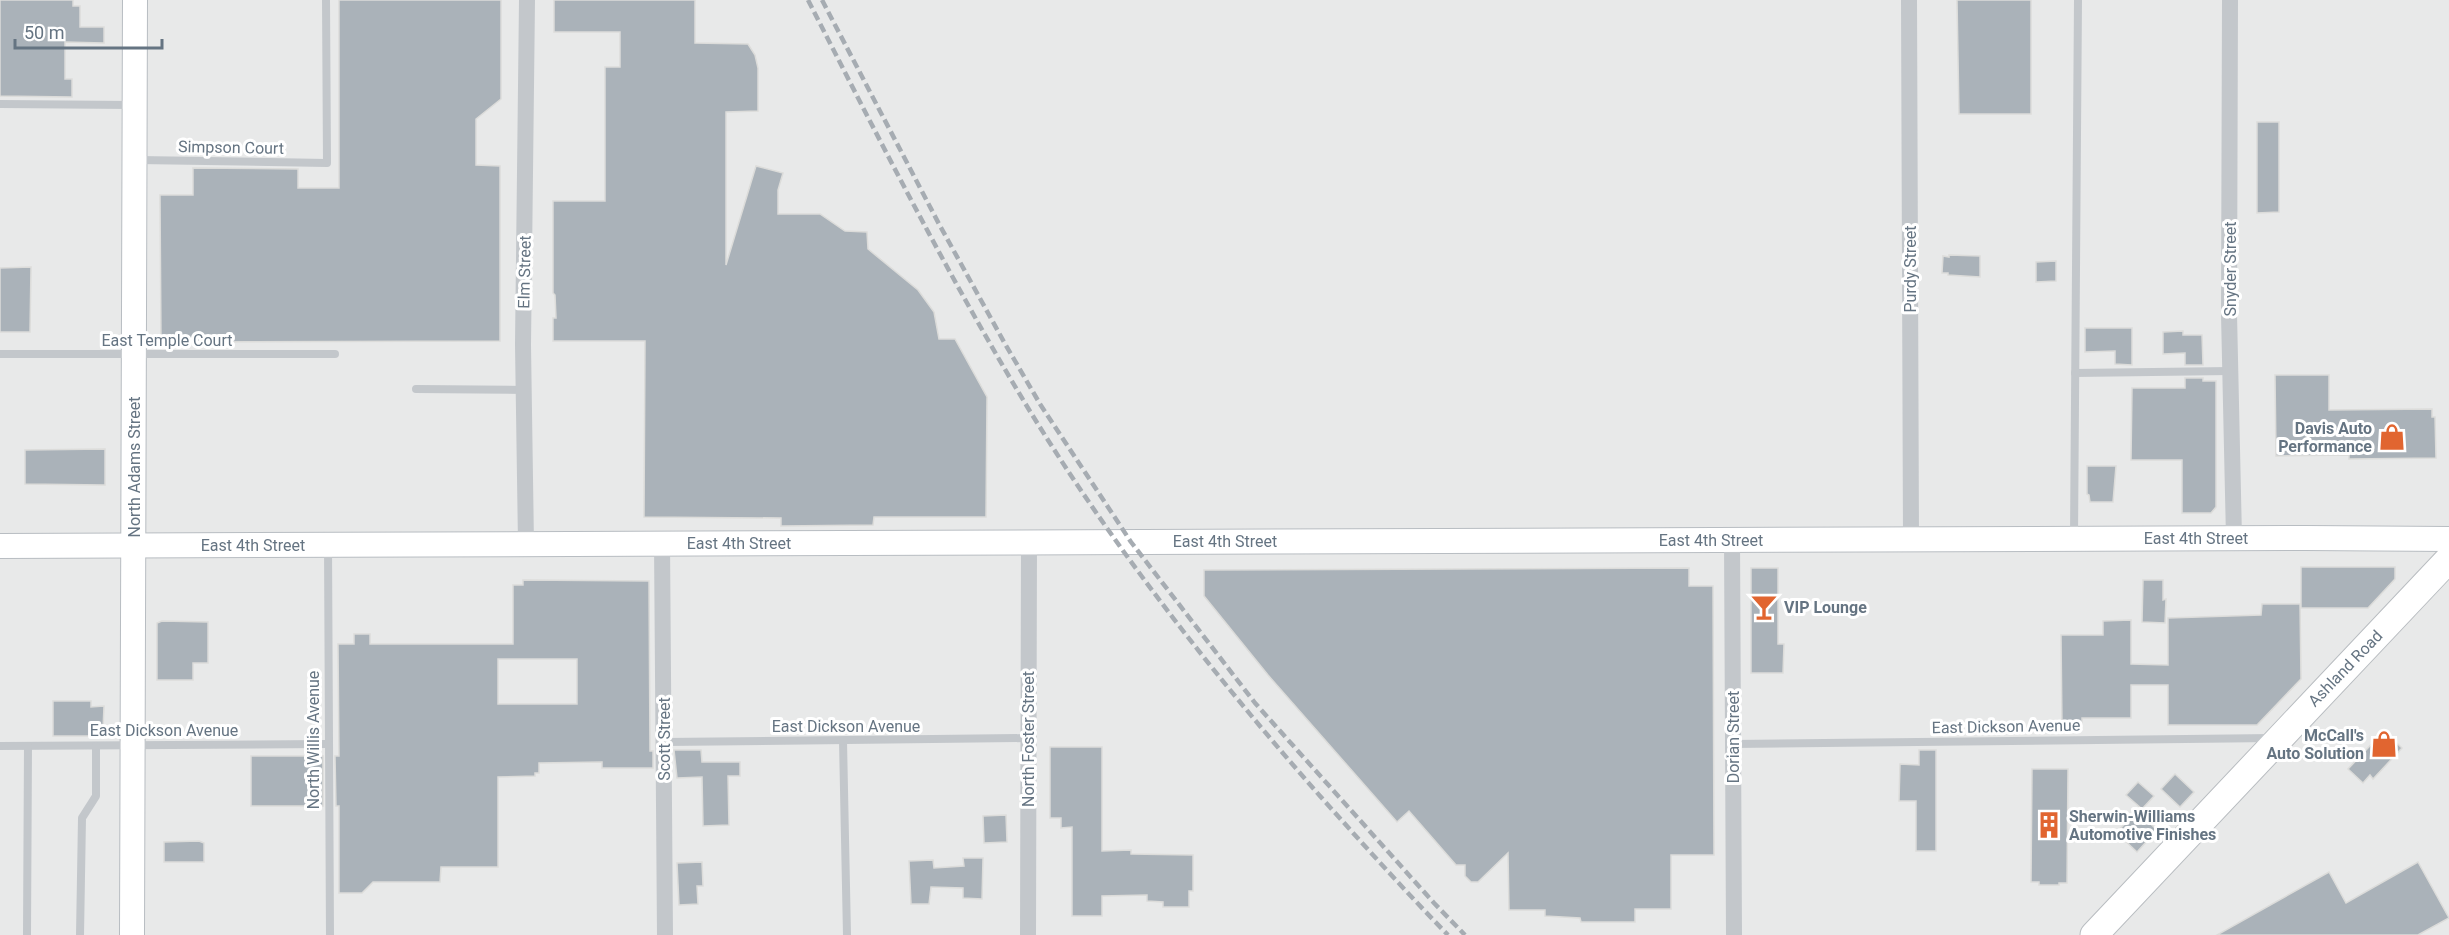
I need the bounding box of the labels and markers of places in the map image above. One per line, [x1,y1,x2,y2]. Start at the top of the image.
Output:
place label: Davis Auto Performance [2278,419,2372,456]
shop icon: Davis Auto Performance [2377,422,2407,452]
bar icon: VIP Lounge [1749,592,1779,622]
place label: VIP Lounge [1784,598,1867,617]
place label: McCall's Auto Solution [2266,726,2364,763]
shop icon: McCall's Auto Solution [2369,729,2399,759]
place label: Sherwin-Williams Automotive Finishes [2069,807,2216,844]
building icon: Sherwin-Williams Automotive Finishes [2034,810,2064,840]

